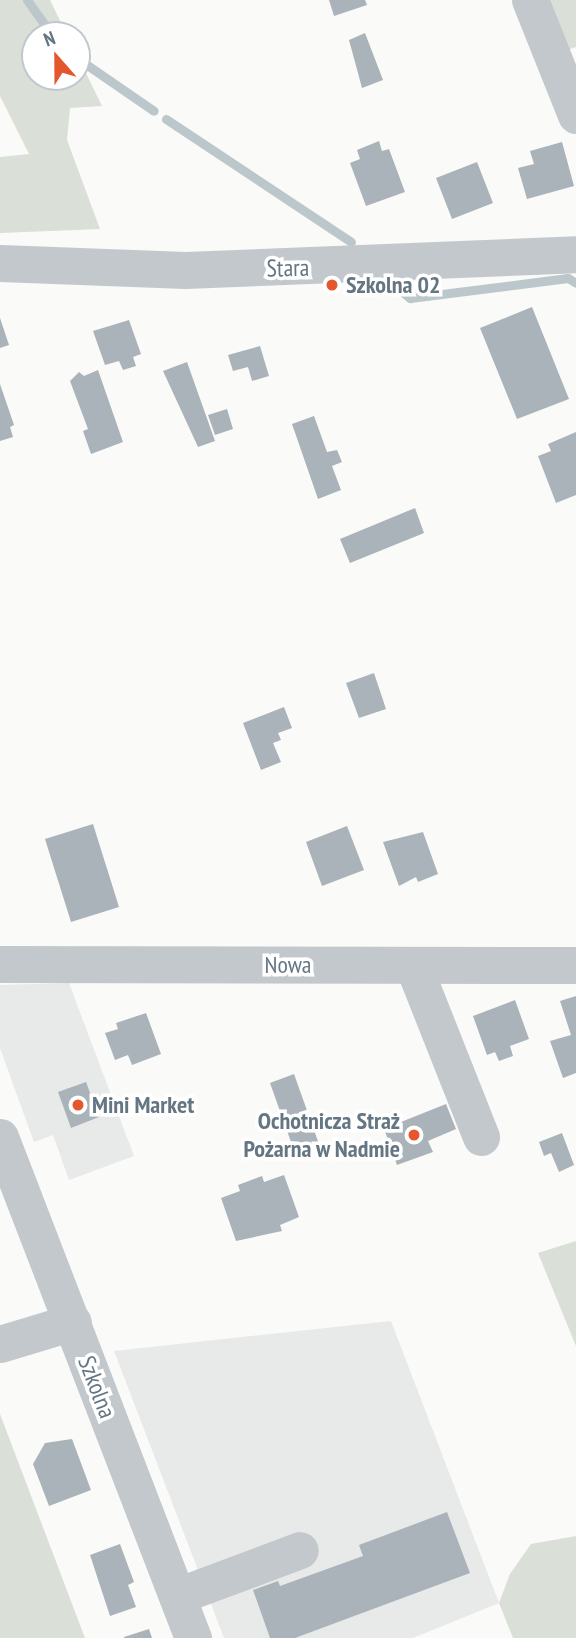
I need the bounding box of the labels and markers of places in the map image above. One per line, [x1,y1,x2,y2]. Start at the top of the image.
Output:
place label: Szkolna 02 [346,271,440,299]
marker: Szkolna 02 [324,277,340,293]
place label: Mini Market [92,1091,194,1119]
marker: Mini Market [70,1097,86,1113]
place label: Ochotnicza Straż Pożarna w Nadmie [243,1107,400,1163]
marker: Ochotnicza Straż Pożarna w Nadmie [406,1127,422,1143]

